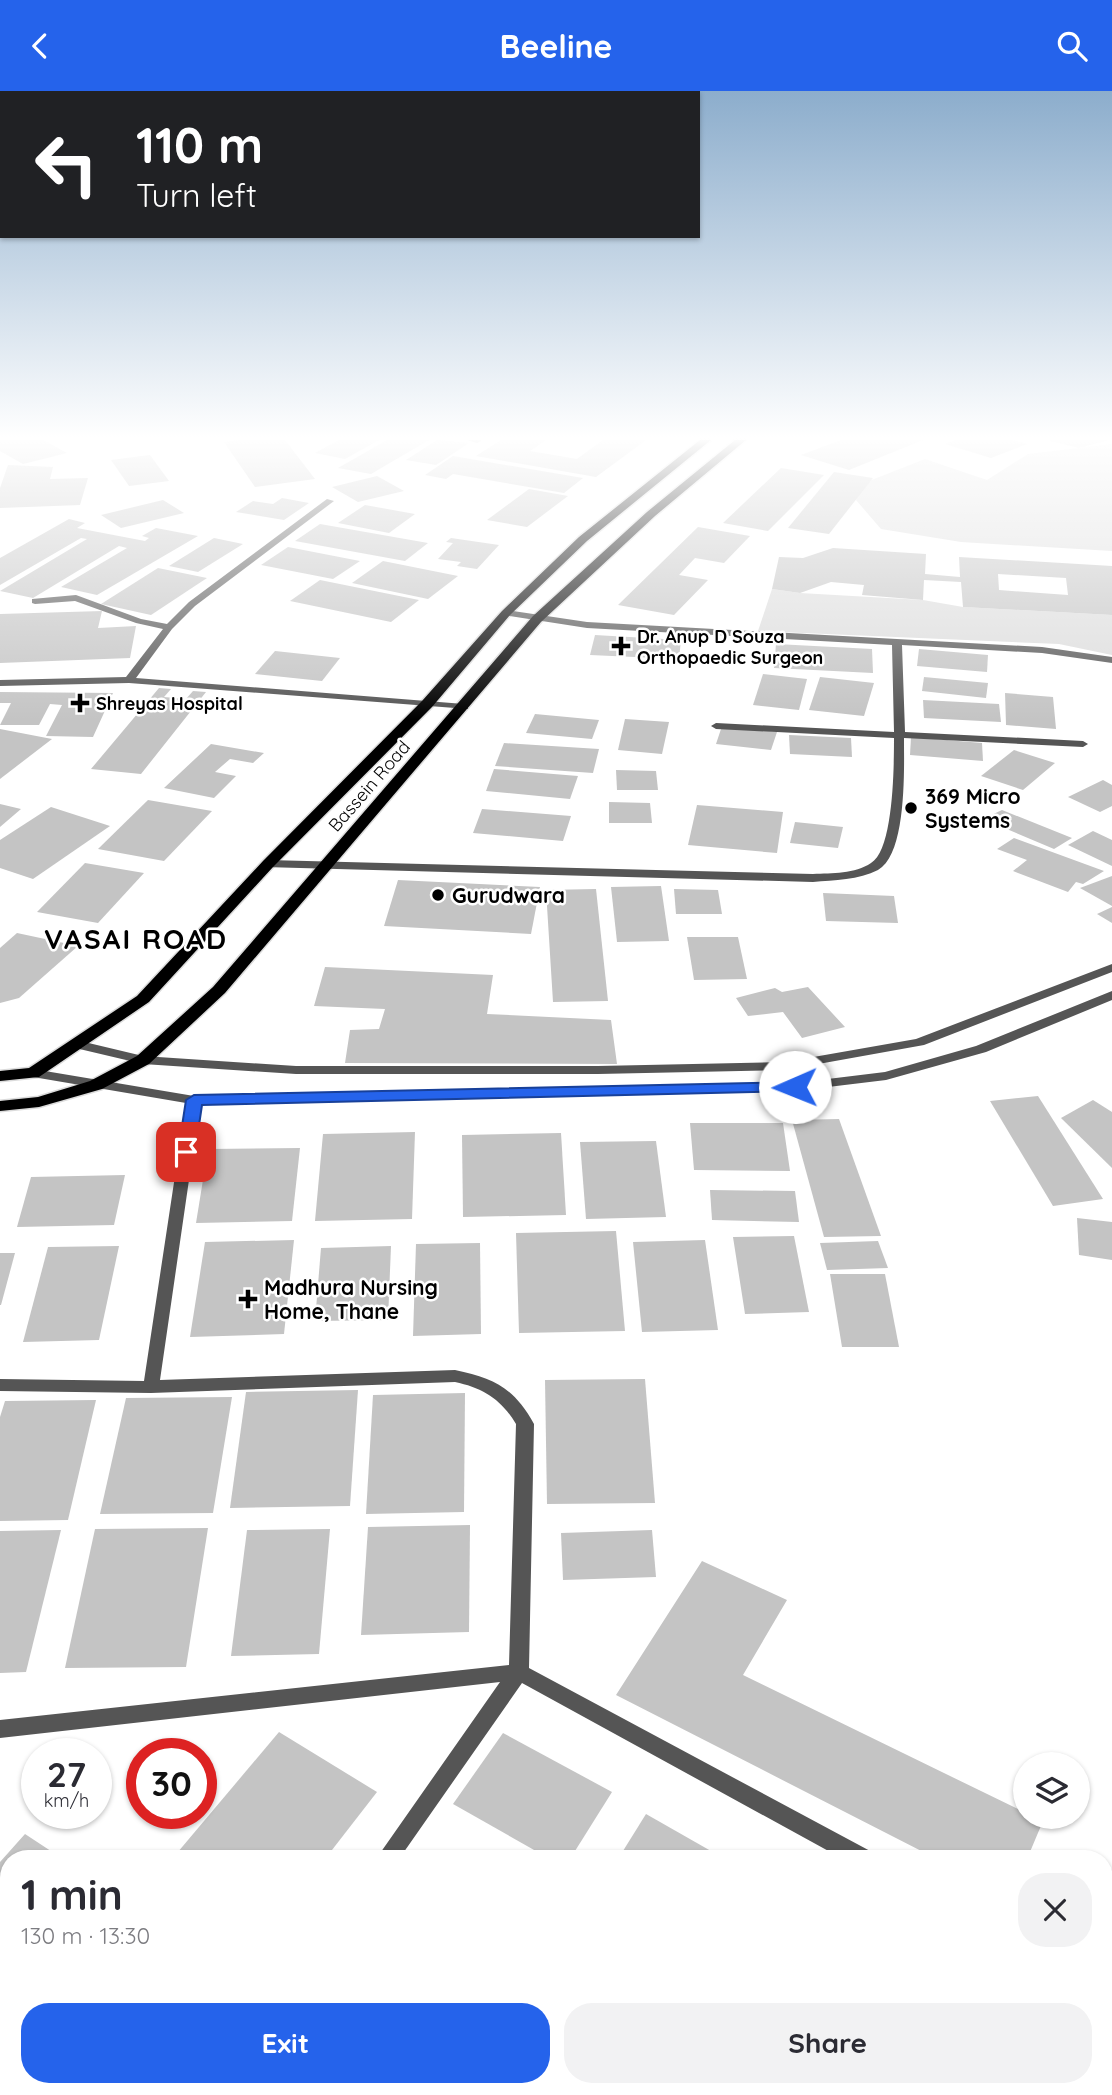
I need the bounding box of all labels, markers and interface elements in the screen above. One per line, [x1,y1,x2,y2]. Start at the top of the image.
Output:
text: Beeline [500,26,612,66]
icon: back [21,27,59,65]
icon: search [1053,27,1091,65]
text: 110 m [136,114,263,175]
icon: left [21,119,112,210]
text: Turn left [136,175,257,215]
place label: Dr. Anup D Souza Orthopaedic Surgeon [637,625,823,669]
marker: Dr. Anup D Souza Orthopaedic Surgeon [611,636,631,656]
place label: Shreyas Hospital [96,692,243,715]
marker: Shreyas Hospital [70,693,90,713]
street label: Bassein Road [323,736,415,836]
place label: 369 Micro Systems [925,783,1021,833]
marker: 369 Micro Systems [903,800,919,816]
place label: Gurudwara [452,882,565,908]
marker: Gurudwara [430,887,446,903]
district label: VASAI ROAD [44,921,228,956]
position arrow [758,1050,832,1124]
pin [156,1122,216,1182]
icon: arrive [167,1133,205,1171]
place label: Madhura Nursing Home, Thane [264,1274,438,1324]
marker: Madhura Nursing Home, Thane [238,1289,258,1309]
speed limit sign: 30 [126,1738,217,1829]
text: 27 [47,1752,86,1796]
map controls [1013,1752,1090,1829]
button: layers [1013,1752,1090,1829]
text: km/h [44,1789,89,1812]
text: 1 min [21,1868,123,1921]
button: close [1018,1873,1092,1947]
text: 130 m · 13:30 [21,1921,150,1950]
button: Exit [21,2003,550,2083]
button: Share [564,2003,1092,2083]

